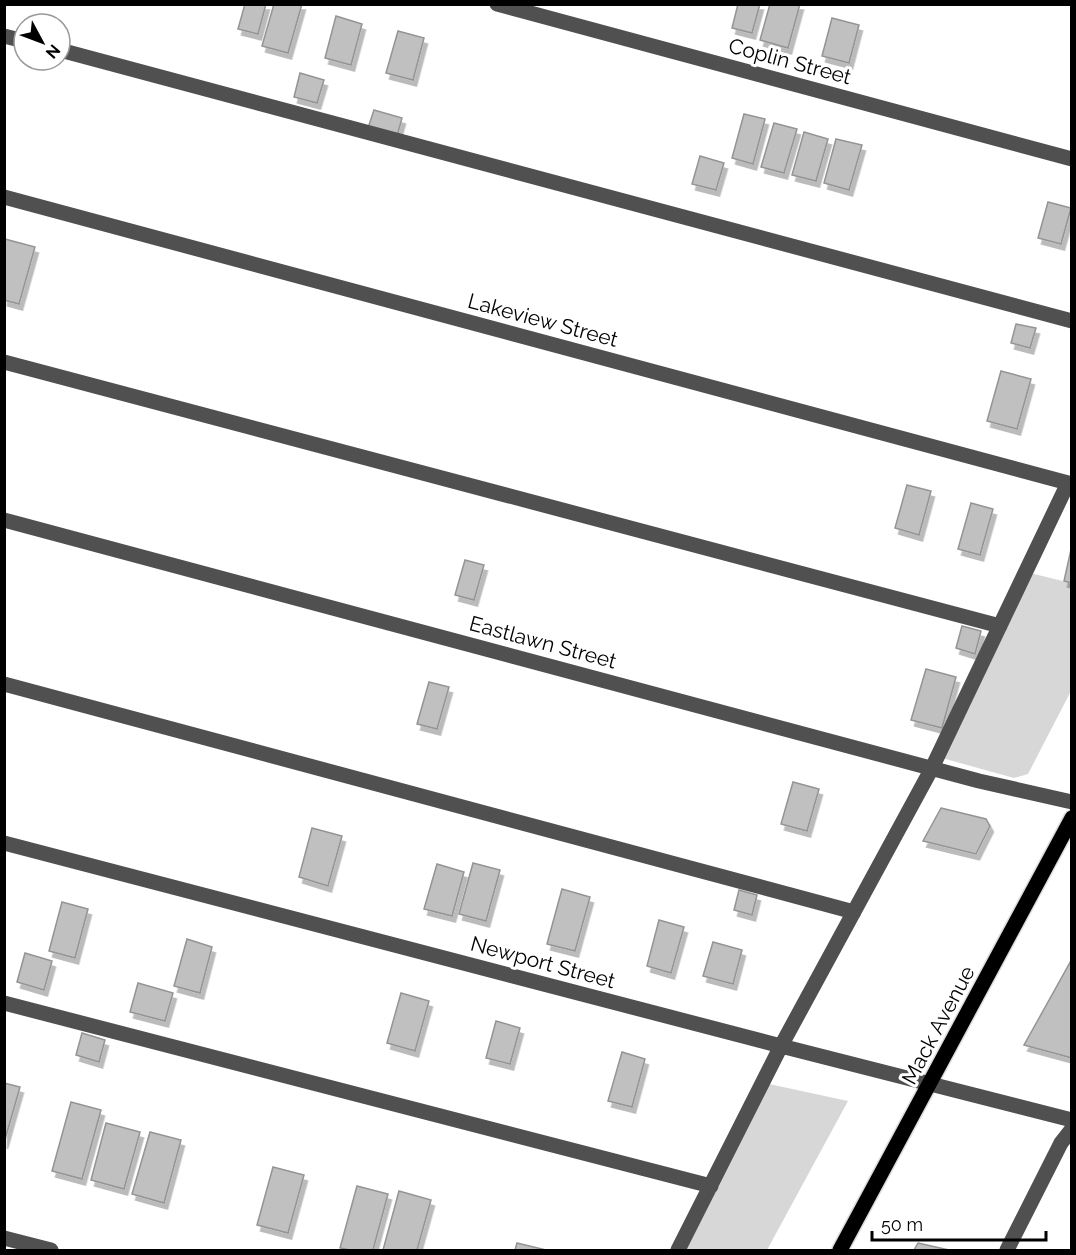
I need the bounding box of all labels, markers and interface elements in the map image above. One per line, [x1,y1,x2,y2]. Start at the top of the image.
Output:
north arrow [12,12,72,72]
street label: Coplin Street [726,33,854,89]
text: N [42,41,64,62]
street label: Lakeview Street [465,288,621,352]
street label: Eastlawn Street [467,610,619,674]
street label: Newport Street [468,931,618,993]
street label: Mack Avenue [896,961,980,1089]
scale bar [872,1204,1046,1242]
text: 50 m [881,1214,923,1235]

